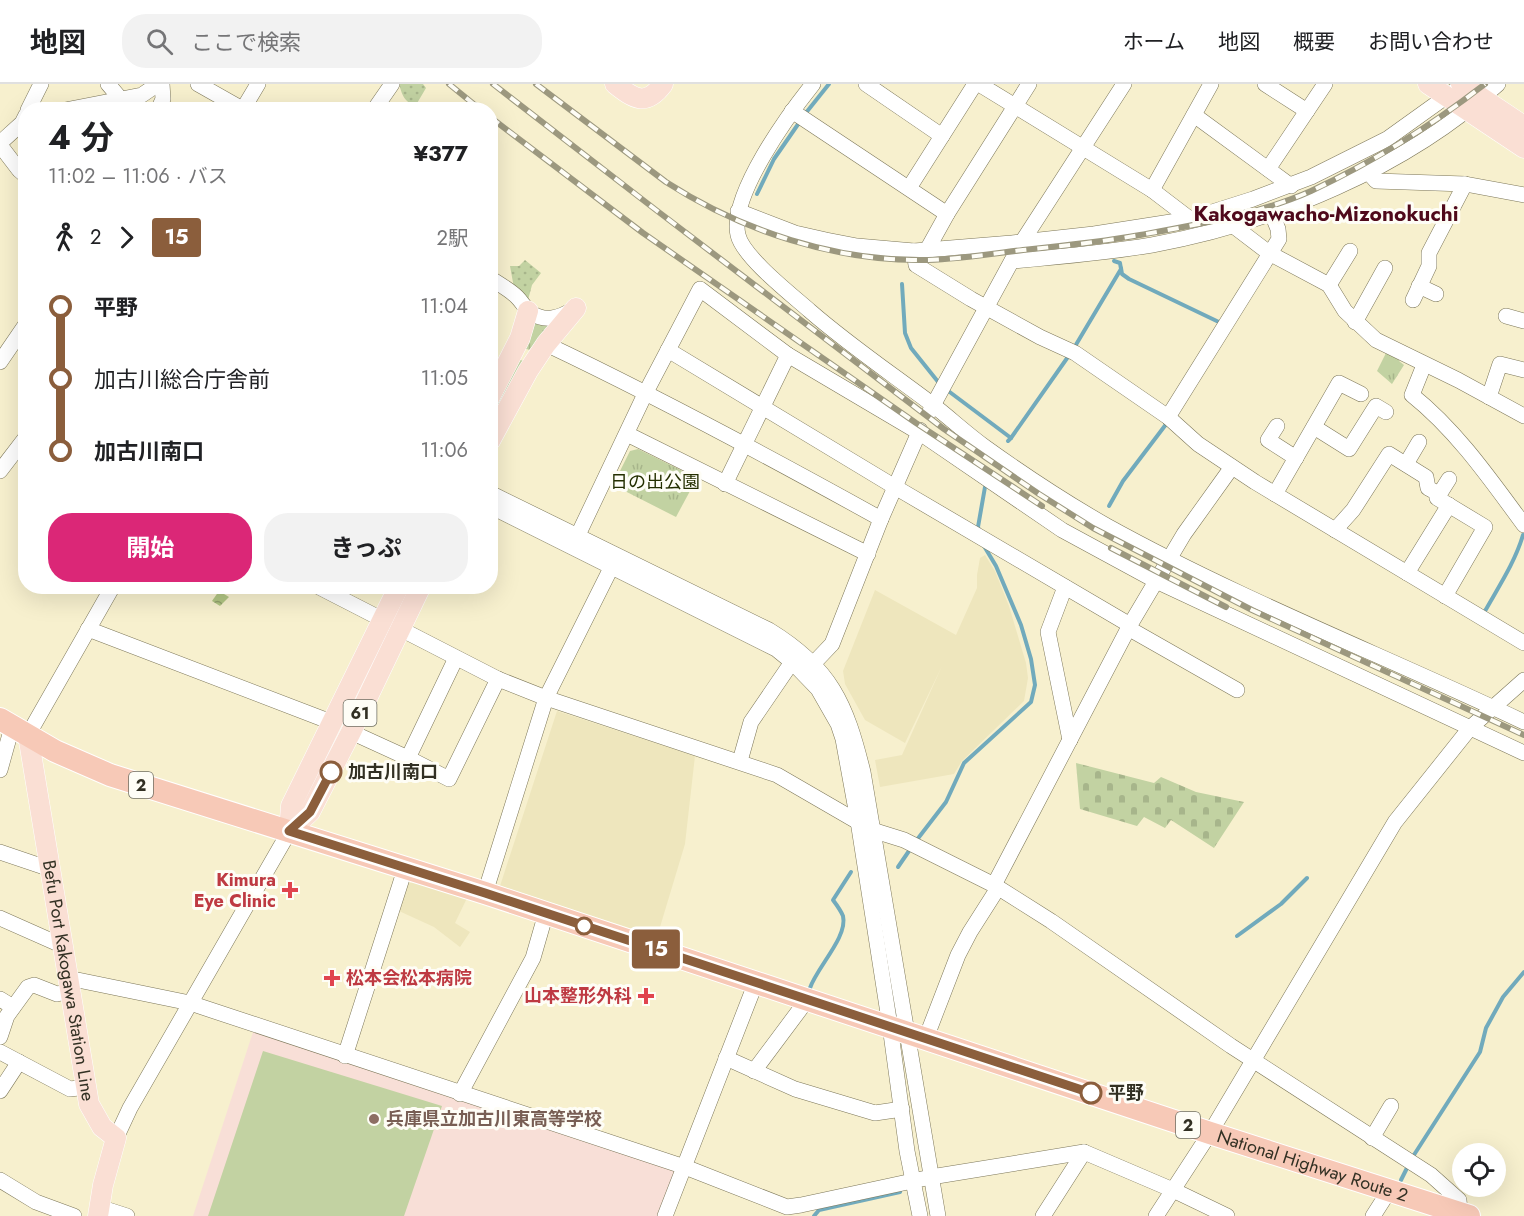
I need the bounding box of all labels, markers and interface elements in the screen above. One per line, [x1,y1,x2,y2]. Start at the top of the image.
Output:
search box [122,14,542,68]
text: 地図 [30,22,86,63]
icon: search [143,25,176,58]
text: ここで検索 [191,26,301,58]
text: ホーム [1123,27,1185,57]
text: 地図 [1218,27,1260,57]
text: 概要 [1293,27,1335,57]
text: お問い合わせ [1368,27,1494,57]
text: 4 分 [48,114,114,161]
text: ¥377 [413,137,468,169]
text: 11:02 – 11:06 · バス [48,162,228,191]
district label: Kakogawacho-Mizonokuchi [1194,199,1459,229]
icon: walk [48,221,81,254]
icon: forward [110,221,143,254]
text: 15 [164,222,189,252]
text: 2 [90,223,101,252]
text: 2駅 [437,224,468,253]
text: 平野 [94,291,138,323]
text: 11:04 [420,292,468,321]
text: 加古川総合庁舎前 [94,363,270,395]
text: 11:05 [421,364,468,393]
text: 加古川南口 [94,435,204,467]
text: 11:06 [420,436,468,465]
park label: 日の出公園 [610,469,700,495]
button: 開始 [48,513,252,582]
button: きっぷ [264,513,468,582]
road number: 61 [344,700,376,726]
place label: 加古川南口 [348,759,438,785]
marker: 加古川南口 [320,761,342,783]
road number: 2 [129,772,153,798]
street label: Befu Port Kakogawa Station Line [36,858,101,1103]
place label: Kimura Eye Clinic [194,867,276,914]
marker: Kimura Eye Clinic [281,881,299,899]
unlabelled marker [575,917,593,935]
line badge: 15 [629,930,683,968]
text: 15 [644,934,668,964]
place label: 松本会松本病院 [346,965,472,991]
marker: 松本会松本病院 [323,969,341,987]
place label: 山本整形外科 [524,983,632,1009]
marker: 山本整形外科 [637,987,655,1005]
place label: 平野 [1108,1080,1144,1106]
marker: 平野 [1080,1082,1102,1104]
place label: 兵庫県立加古川東高等学校 [386,1106,602,1132]
marker: 兵庫県立加古川東高等学校 [367,1112,381,1126]
road number: 2 [1176,1112,1200,1138]
street label: National Highway Route 2 [1214,1123,1411,1209]
map controls [1452,1143,1506,1197]
button: locate [1452,1143,1506,1197]

